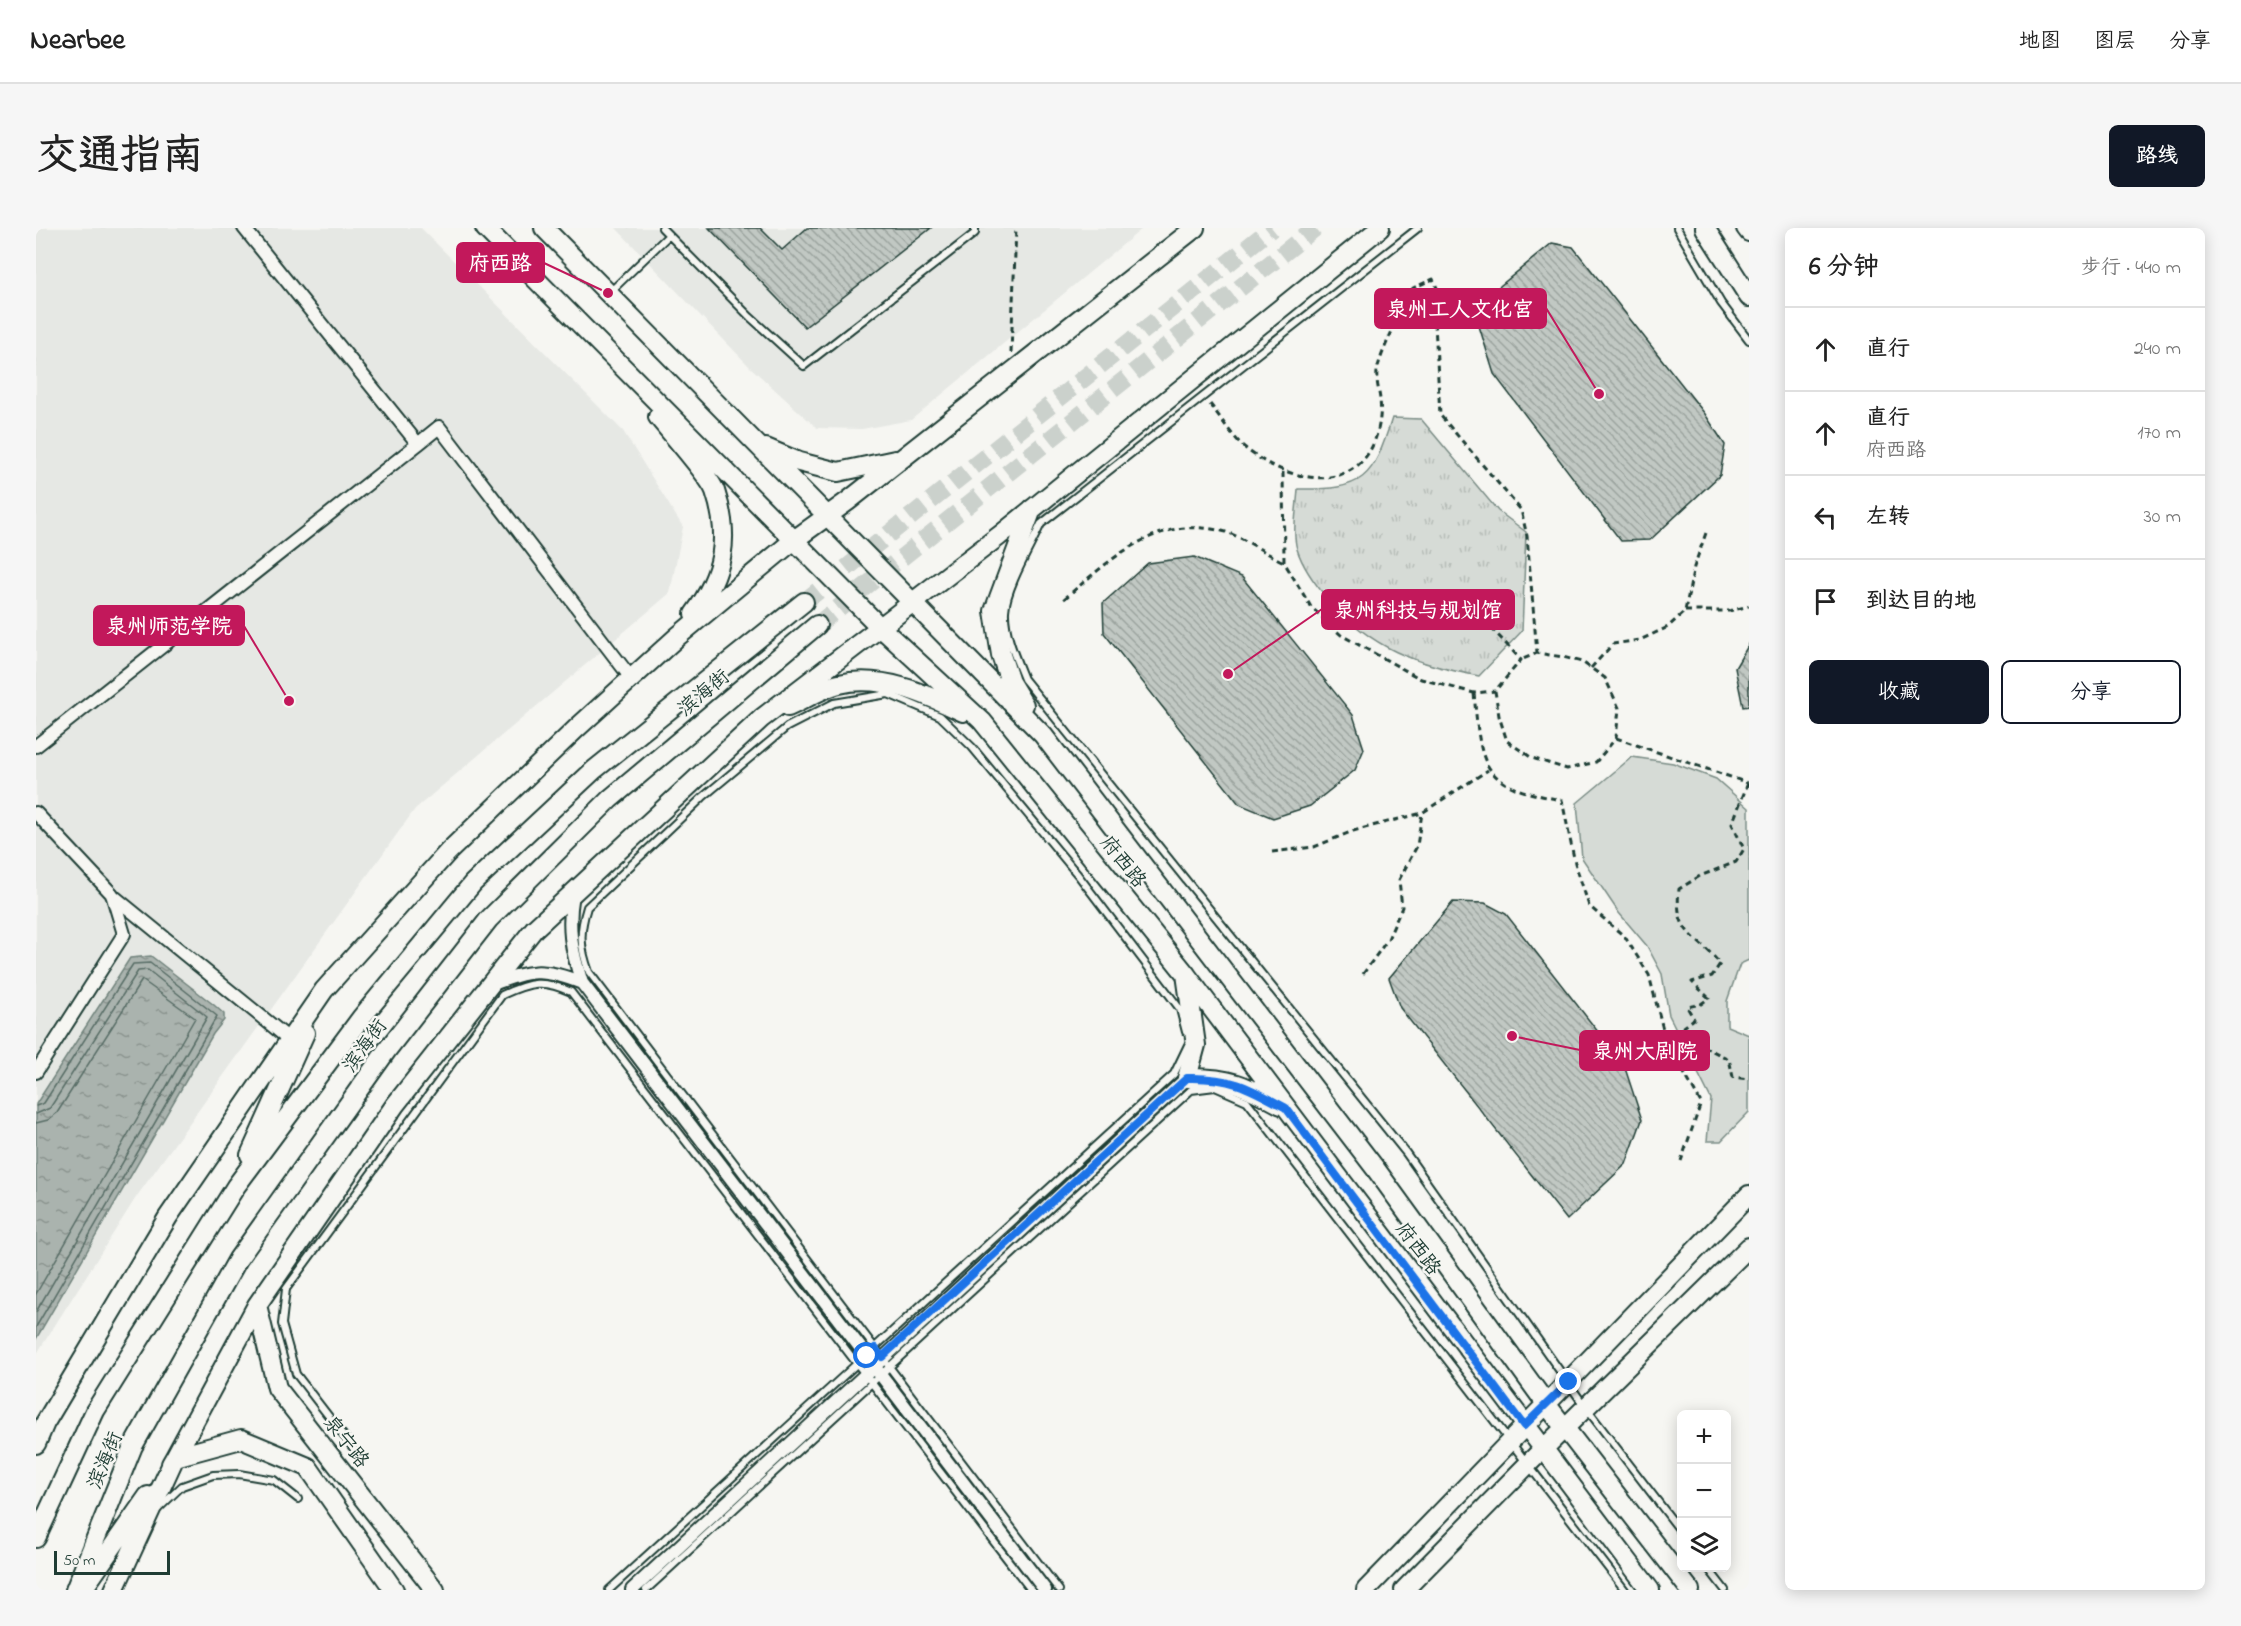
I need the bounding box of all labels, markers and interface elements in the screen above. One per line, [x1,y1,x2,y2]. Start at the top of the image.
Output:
text: Nearbee [30,21,125,62]
text: 地图 [2019,27,2061,57]
text: 图层 [2094,27,2136,57]
text: 分享 [2169,27,2211,57]
button: 路线 [2109,125,2205,187]
text: 交通指南 [36,127,204,188]
callout: 府西路 [457,243,544,282]
text: 6 分钟 [1809,249,1879,287]
text: 府西路 [469,250,532,280]
text: 步行 · 440 m [2081,254,2181,283]
callout: 泉州工人文化宫 [1375,289,1546,328]
text: 泉州工人文化宫 [1387,296,1534,326]
icon: ahead [1809,333,1842,366]
text: 直行 [1866,334,1910,366]
text: 240 m [2134,335,2181,364]
text: 直行 [1866,403,1910,435]
icon: ahead [1809,417,1842,450]
text: 170 m [2137,419,2181,448]
text: 府西路 [1866,437,1926,466]
icon: left [1809,501,1842,534]
text: 左转 [1866,502,1910,534]
text: 30 m [2144,503,2181,532]
icon: arrive [1809,585,1842,618]
text: 到达目的地 [1866,586,1976,618]
callout: 泉州科技与规划馆 [1322,590,1514,629]
text: 泉州科技与规划馆 [1334,597,1502,627]
callout: 泉州师范学院 [94,606,244,645]
text: 泉州师范学院 [106,613,232,643]
button: 收藏 [1809,660,1989,724]
button: 分享 [2001,660,2181,724]
street label: 滨海街 [672,664,737,724]
street label: 府西路 [1092,830,1153,896]
street label: 滨海街 [337,1014,395,1079]
callout: 泉州大剧院 [1580,1031,1709,1070]
text: 泉州大剧院 [1593,1038,1698,1068]
street label: 府西路 [1387,1217,1447,1283]
route start [853,1342,879,1368]
route end [1555,1368,1581,1394]
street label: 泉宁路 [315,1410,376,1476]
map controls [1677,1410,1731,1572]
button: + [1677,1410,1731,1464]
street label: 滨海街 [81,1428,131,1494]
button: − [1677,1464,1731,1518]
button: layers [1677,1518,1731,1572]
scale bar [54,1548,170,1576]
text: 50 m [63,1549,95,1573]

